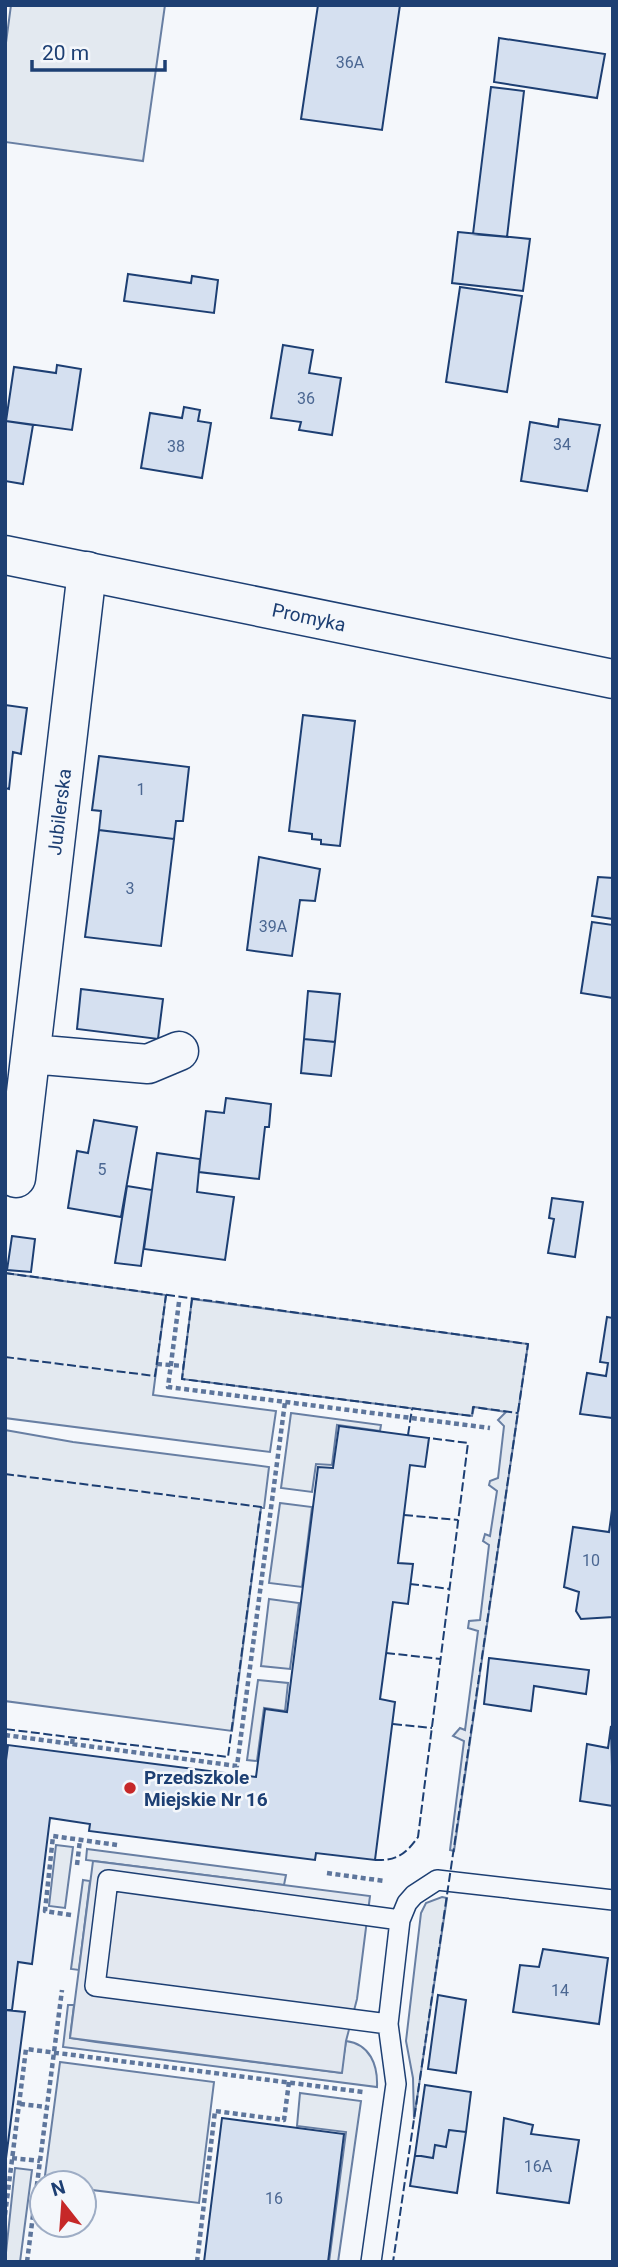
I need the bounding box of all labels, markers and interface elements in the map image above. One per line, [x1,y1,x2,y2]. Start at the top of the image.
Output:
scale bar [32,28,164,72]
text: 20 m [42,41,89,65]
house number: 36A [336,53,365,72]
house number: 36 [297,389,315,408]
house number: 34 [553,435,571,454]
house number: 38 [167,437,185,456]
street label: Promyka [270,598,348,637]
street label: Jubilerska [43,767,76,857]
house number: 1 [137,780,146,799]
house number: 3 [126,879,135,898]
house number: 39A [259,917,288,936]
house number: 5 [98,1160,107,1179]
house number: 10 [582,1551,600,1570]
place label: Przedszkole Miejskie Nr 16 [144,1766,268,1811]
marker: Przedszkole Miejskie Nr 16 [122,1780,138,1796]
house number: 14 [551,1981,569,2000]
house number: 16A [524,2157,553,2176]
north arrow [28,2169,98,2239]
text: N [48,2175,68,2201]
house number: 16 [265,2189,283,2208]

